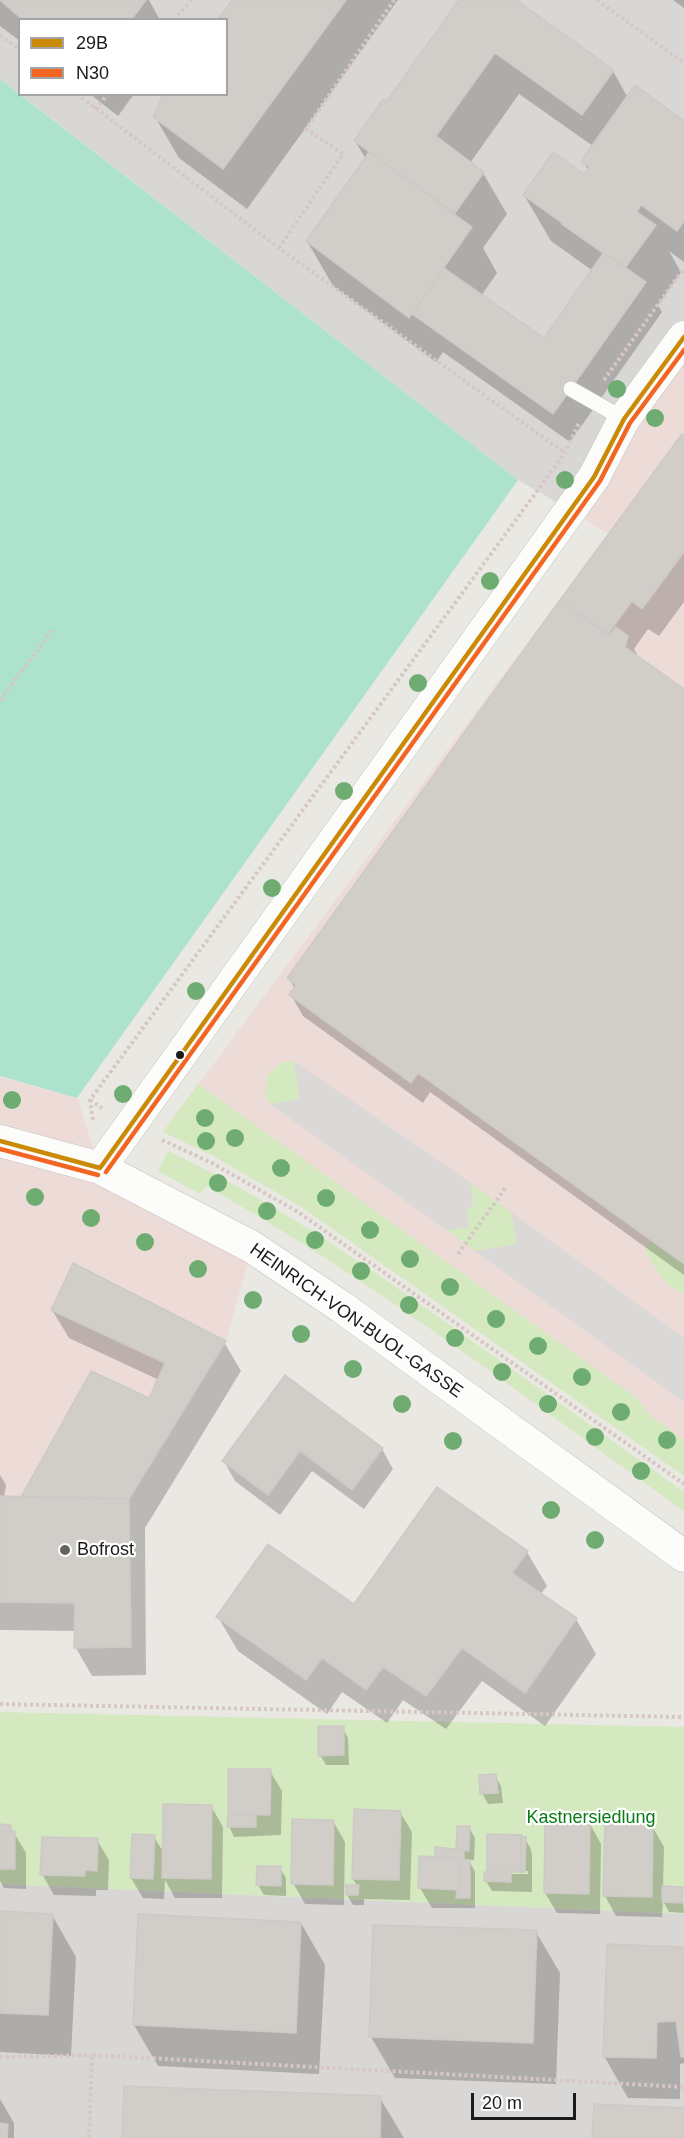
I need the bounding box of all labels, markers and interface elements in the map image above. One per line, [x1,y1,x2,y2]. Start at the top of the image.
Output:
legend [18,18,228,96]
text: 29B [76,33,108,53]
text: N30 [76,63,109,83]
unlabelled marker [174,1049,186,1061]
street label: HEINRICH-VON-BUOL-GASSE [245,1239,467,1403]
place label: Bofrost [77,1539,134,1561]
marker: Bofrost [58,1543,72,1557]
park label: Kastnersiedlung [526,1807,656,1829]
scale bar [474,2081,579,2119]
text: 20 m [482,2093,522,2113]

